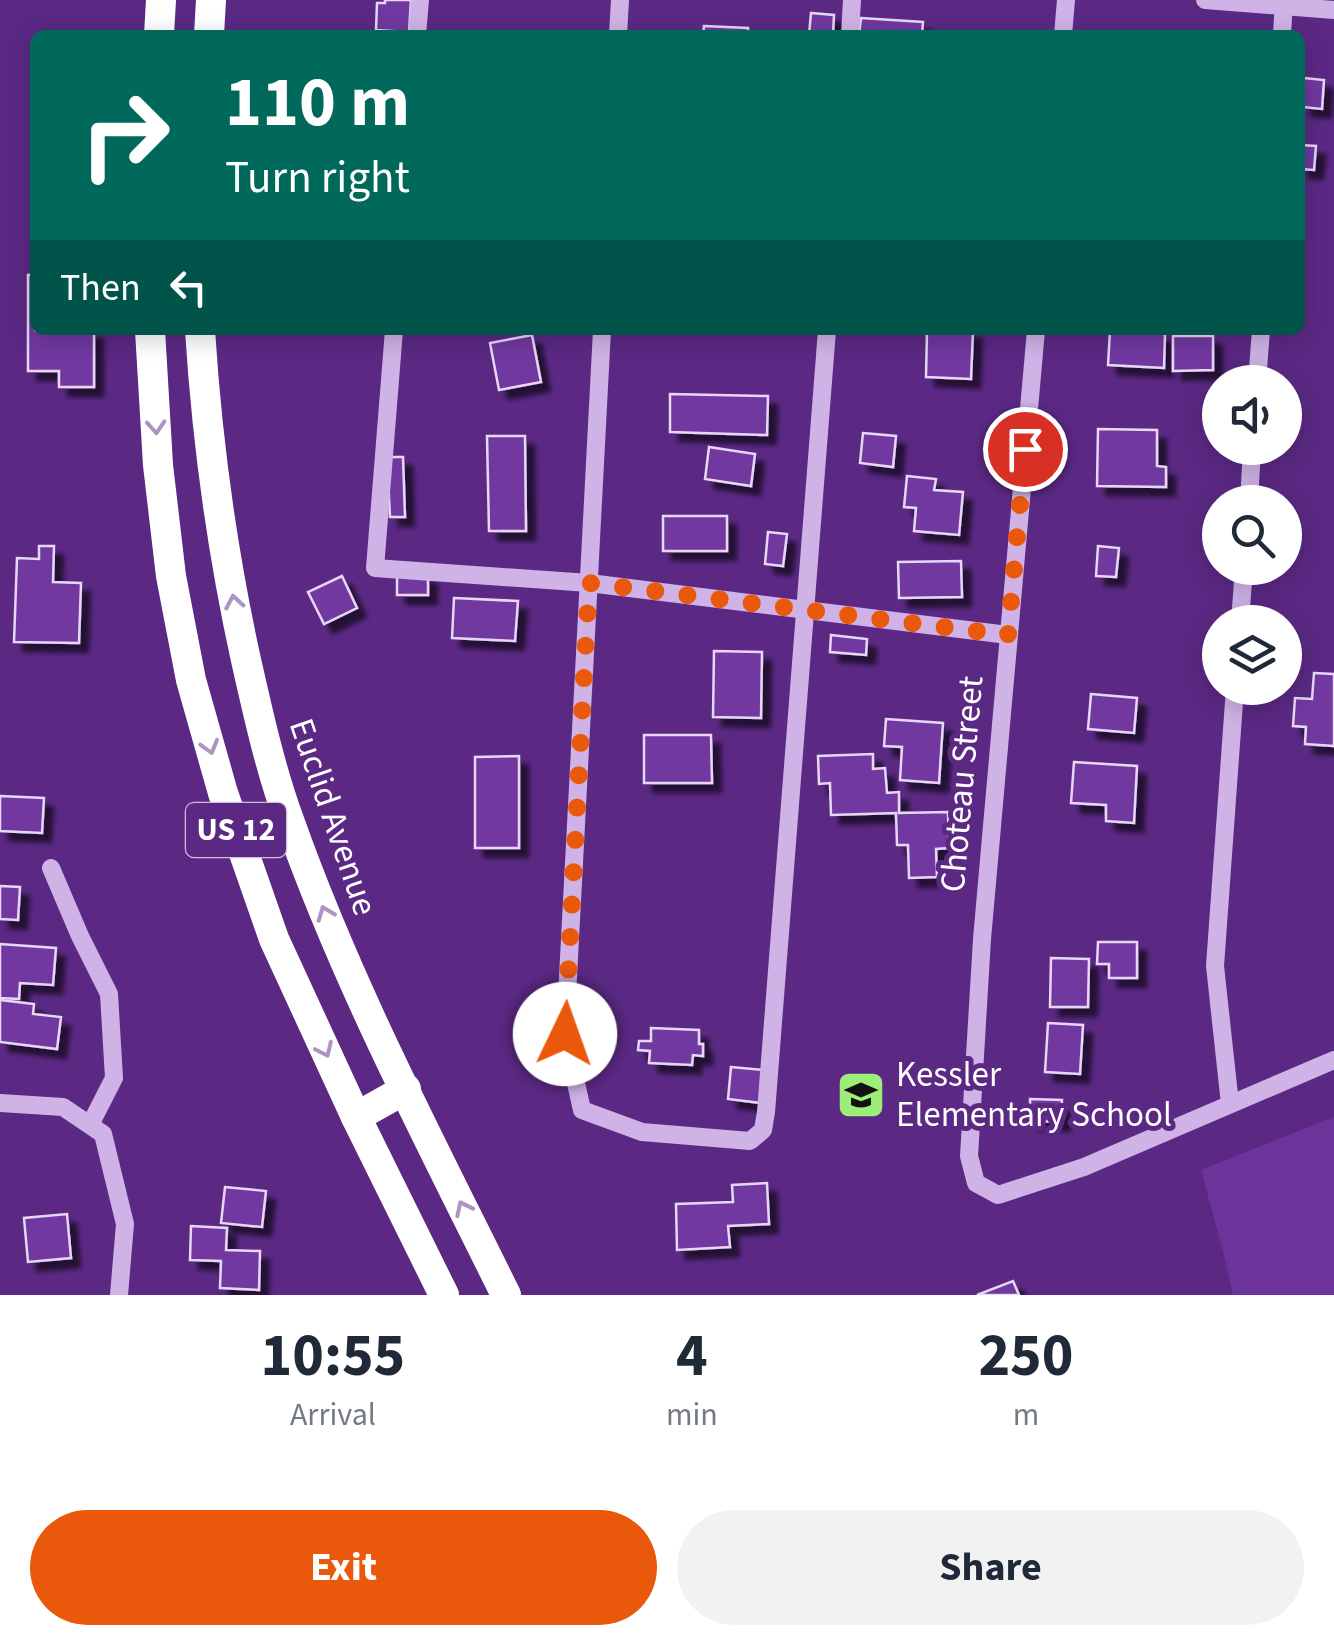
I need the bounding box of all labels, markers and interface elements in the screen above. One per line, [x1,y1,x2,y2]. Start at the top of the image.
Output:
text: 110 m [225,53,410,153]
icon: right [60,70,190,200]
text: Turn right [225,146,410,210]
icon: left [161,260,216,315]
text: Then [60,261,141,315]
map controls [1202,365,1302,705]
button: sound [1202,365,1302,465]
pin [983,407,1068,492]
one-way arrow [145,420,166,436]
icon: arrive [998,422,1053,477]
button: search [1202,485,1302,585]
one-way arrow [224,594,245,610]
button: layers [1202,605,1302,705]
street label: Choteau Street [928,674,996,894]
street label: Euclid Avenue [276,712,390,922]
one-way arrow [198,738,219,755]
road number: US 12 [186,803,286,857]
one-way arrow [316,906,337,923]
position arrow [513,982,617,1086]
one-way arrow [313,1040,333,1058]
place label: Kessler Elementary School [896,1050,1172,1140]
school or university icon: Kessler Elementary School [835,1069,887,1121]
one-way arrow [456,1200,475,1218]
text: 10:55 [261,1314,405,1399]
text: 4 [676,1314,708,1399]
text: 250 [978,1314,1073,1399]
text: Arrival [290,1392,376,1438]
text: min [666,1392,718,1438]
text: m [1013,1392,1039,1438]
button: Exit [30,1510,657,1625]
button: Share [677,1510,1304,1625]

